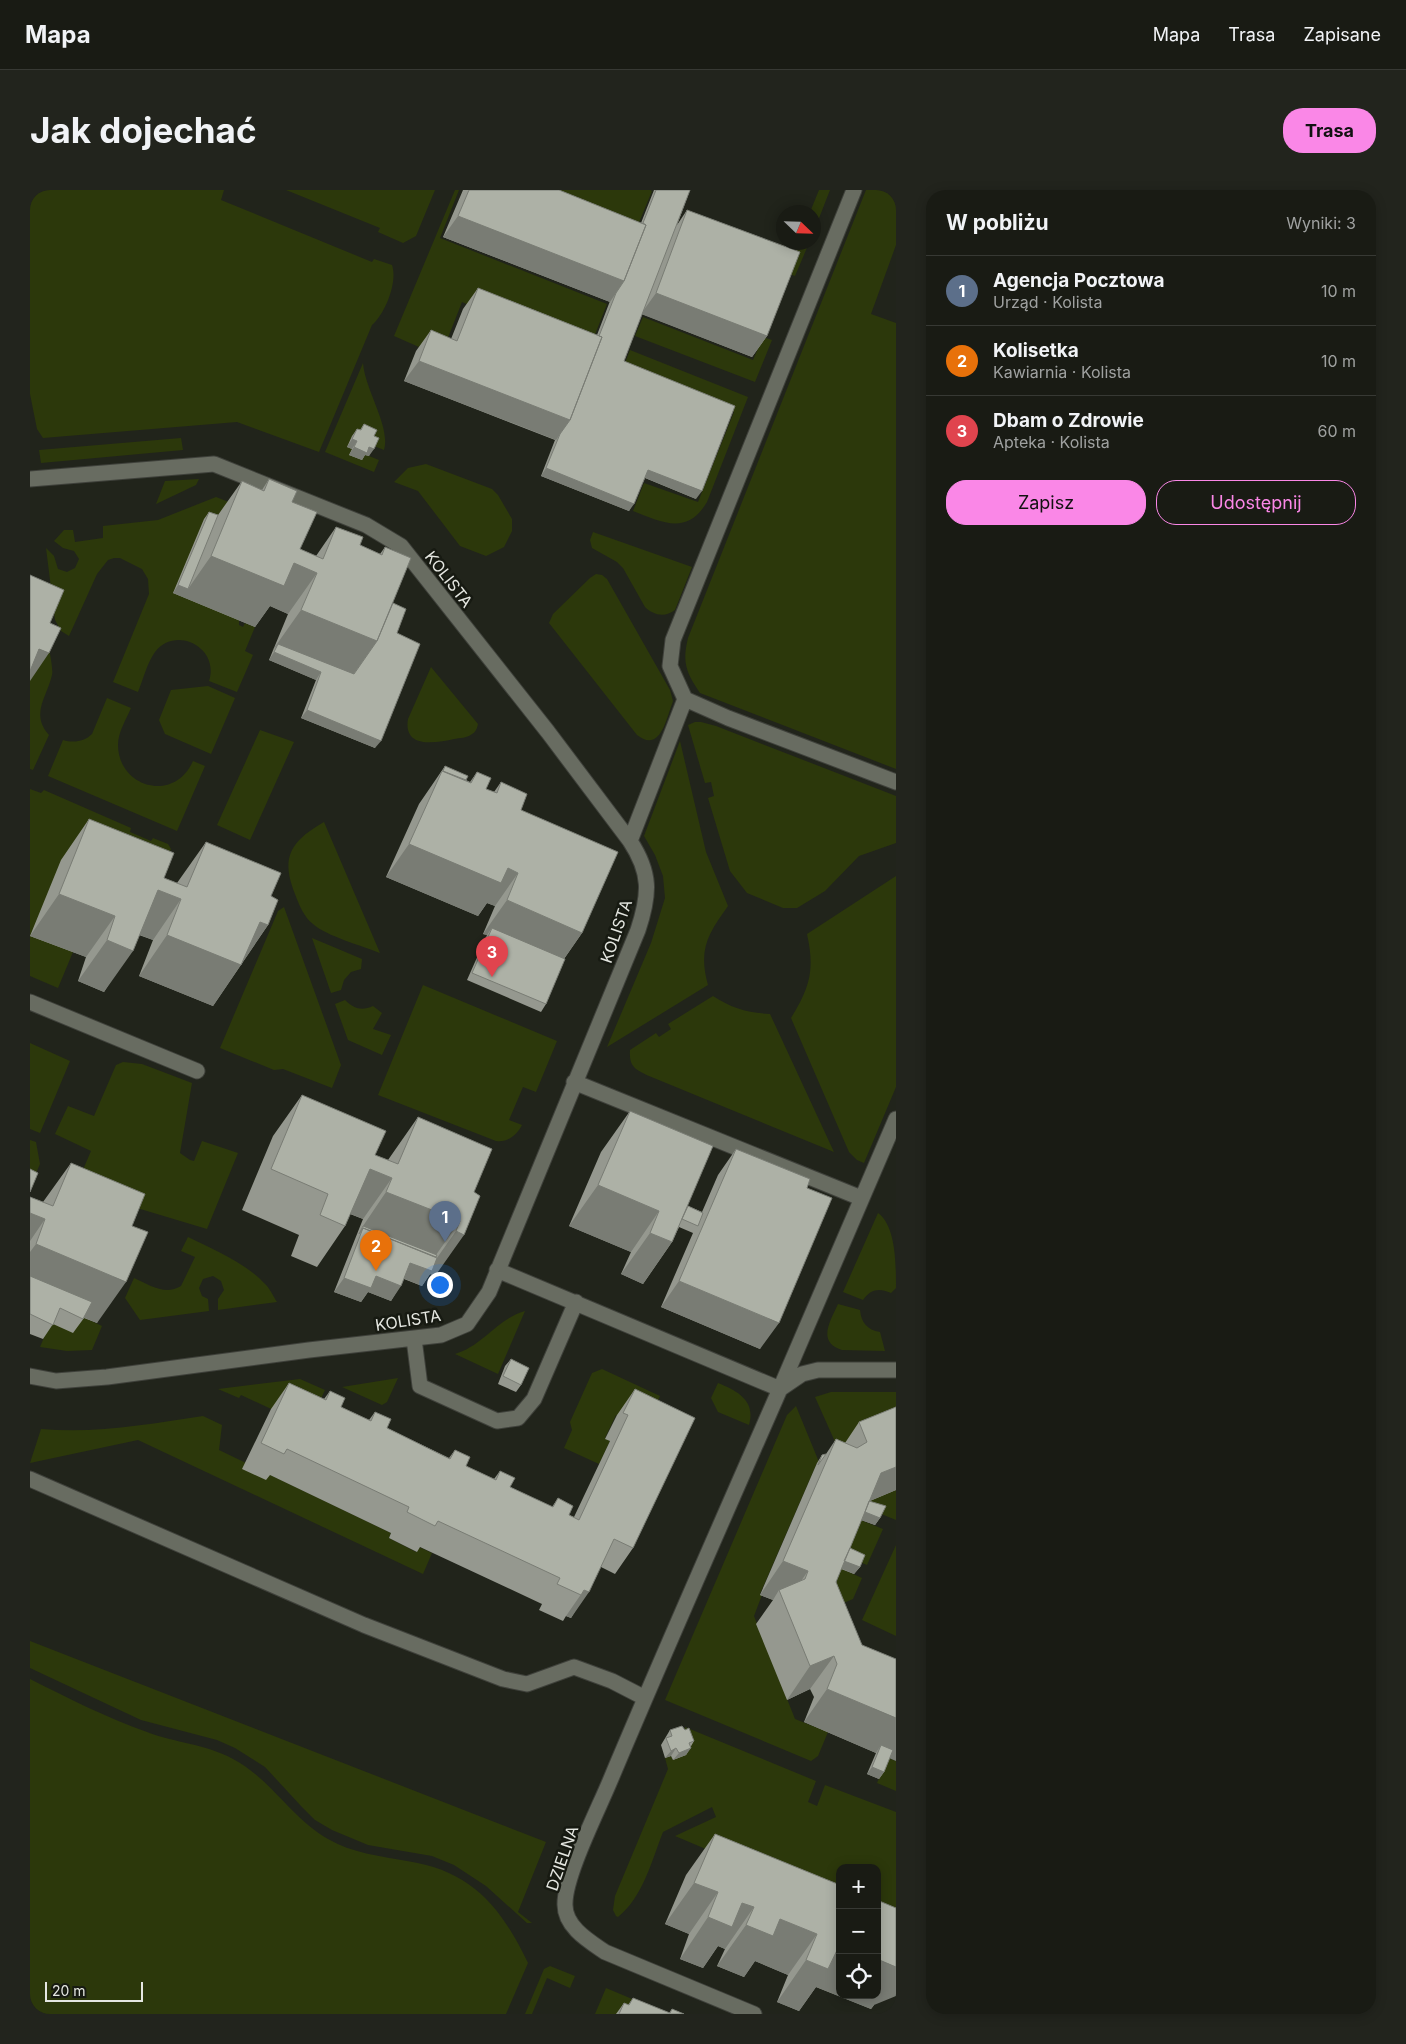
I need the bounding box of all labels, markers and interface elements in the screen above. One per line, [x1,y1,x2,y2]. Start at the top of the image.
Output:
text: Mapa [25,20,91,49]
text: Mapa [1153,24,1200,45]
text: Trasa [1228,24,1275,45]
text: Zapisane [1303,24,1381,45]
button: Trasa [1283,108,1376,153]
text: Jak dojechać [30,109,257,151]
north arrow [776,205,821,250]
text: W pobliżu [946,210,1049,235]
text: Wyniki: 3 [1286,213,1356,233]
text: Agencja Pocztowa [993,269,1165,292]
text: 1 [959,281,965,301]
text: 10 m [1321,281,1356,301]
text: Urząd · Kolista [993,292,1102,312]
text: Kolisetka [993,339,1079,362]
text: 2 [957,351,967,371]
text: 10 m [1321,351,1356,371]
text: Kawiarnia · Kolista [993,362,1131,382]
text: Dbam o Zdrowie [993,409,1144,432]
text: 3 [957,421,967,441]
text: 60 m [1317,421,1356,441]
text: Apteka · Kolista [993,432,1110,452]
button: Zapisz [946,480,1146,525]
button: Udostępnij [1156,480,1356,525]
street label: KOLISTA [421,547,477,611]
street label: KOLISTA [596,897,636,965]
pin: 3 [476,936,508,977]
pin: 1 [429,1201,461,1242]
pin: 2 [360,1230,392,1271]
your location [427,1272,453,1298]
street label: KOLISTA [374,1305,442,1335]
street label: DZIELNA [542,1823,582,1893]
map controls [836,1864,881,1999]
button: + [836,1864,881,1909]
button: − [836,1909,881,1954]
button: locate [836,1954,881,1999]
scale bar [45,1979,142,2002]
text: 20 m [52,1982,86,1999]

